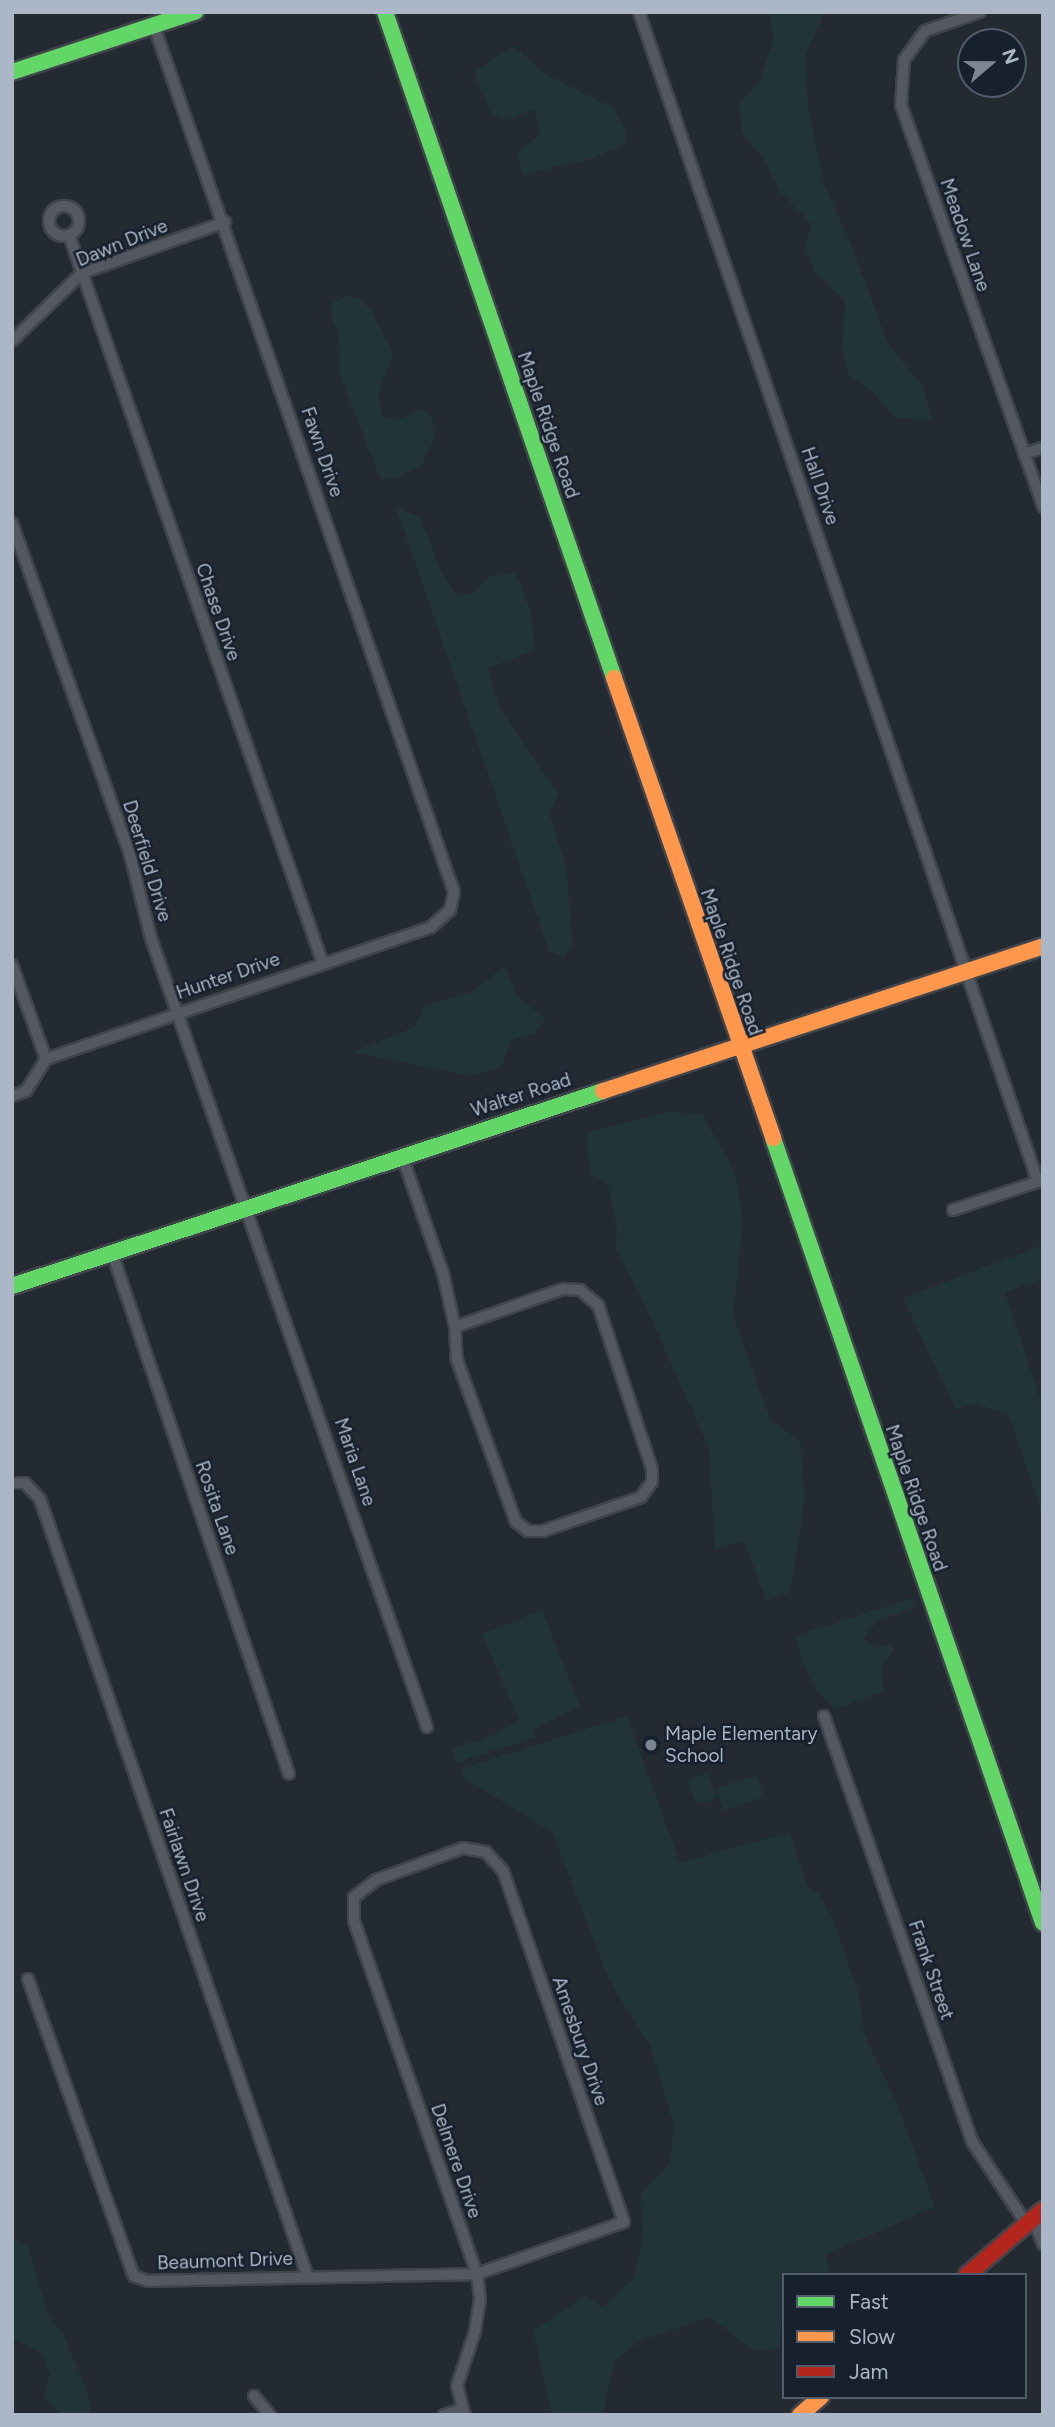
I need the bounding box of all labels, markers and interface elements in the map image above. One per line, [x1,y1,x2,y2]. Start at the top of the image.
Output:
north arrow [957,28,1027,98]
text: N [997,45,1024,67]
street label: Meadow Lane [935,175,995,295]
street label: Dawn Drive [73,214,171,272]
street label: Maple Ridge Road [512,349,584,501]
street label: Fawn Drive [296,404,348,500]
street label: Hall Drive [796,444,844,528]
street label: Chase Drive [191,560,245,664]
street label: Deerfield Drive [118,797,176,925]
street label: Maple Ridge Road [695,886,767,1038]
street label: Hunter Drive [173,948,283,1004]
street label: Walter Road [468,1068,574,1122]
street label: Maria Lane [329,1415,381,1509]
street label: Maple Ridge Road [880,1422,952,1574]
street label: Rosita Lane [190,1458,244,1558]
place label: Maple Elementary School [665,1723,817,1767]
marker: Maple Elementary School [643,1737,659,1753]
street label: Fairlawn Drive [154,1805,214,1925]
street label: Frank Street [903,1917,959,2023]
street label: Amesbury Drive [547,1973,613,2109]
street label: Delmere Drive [426,2101,486,2221]
street label: Beaumont Drive [157,2247,293,2275]
legend [782,2273,1027,2399]
text: Fast [849,2289,889,2314]
text: Slow [849,2324,895,2349]
text: Jam [849,2359,888,2384]

